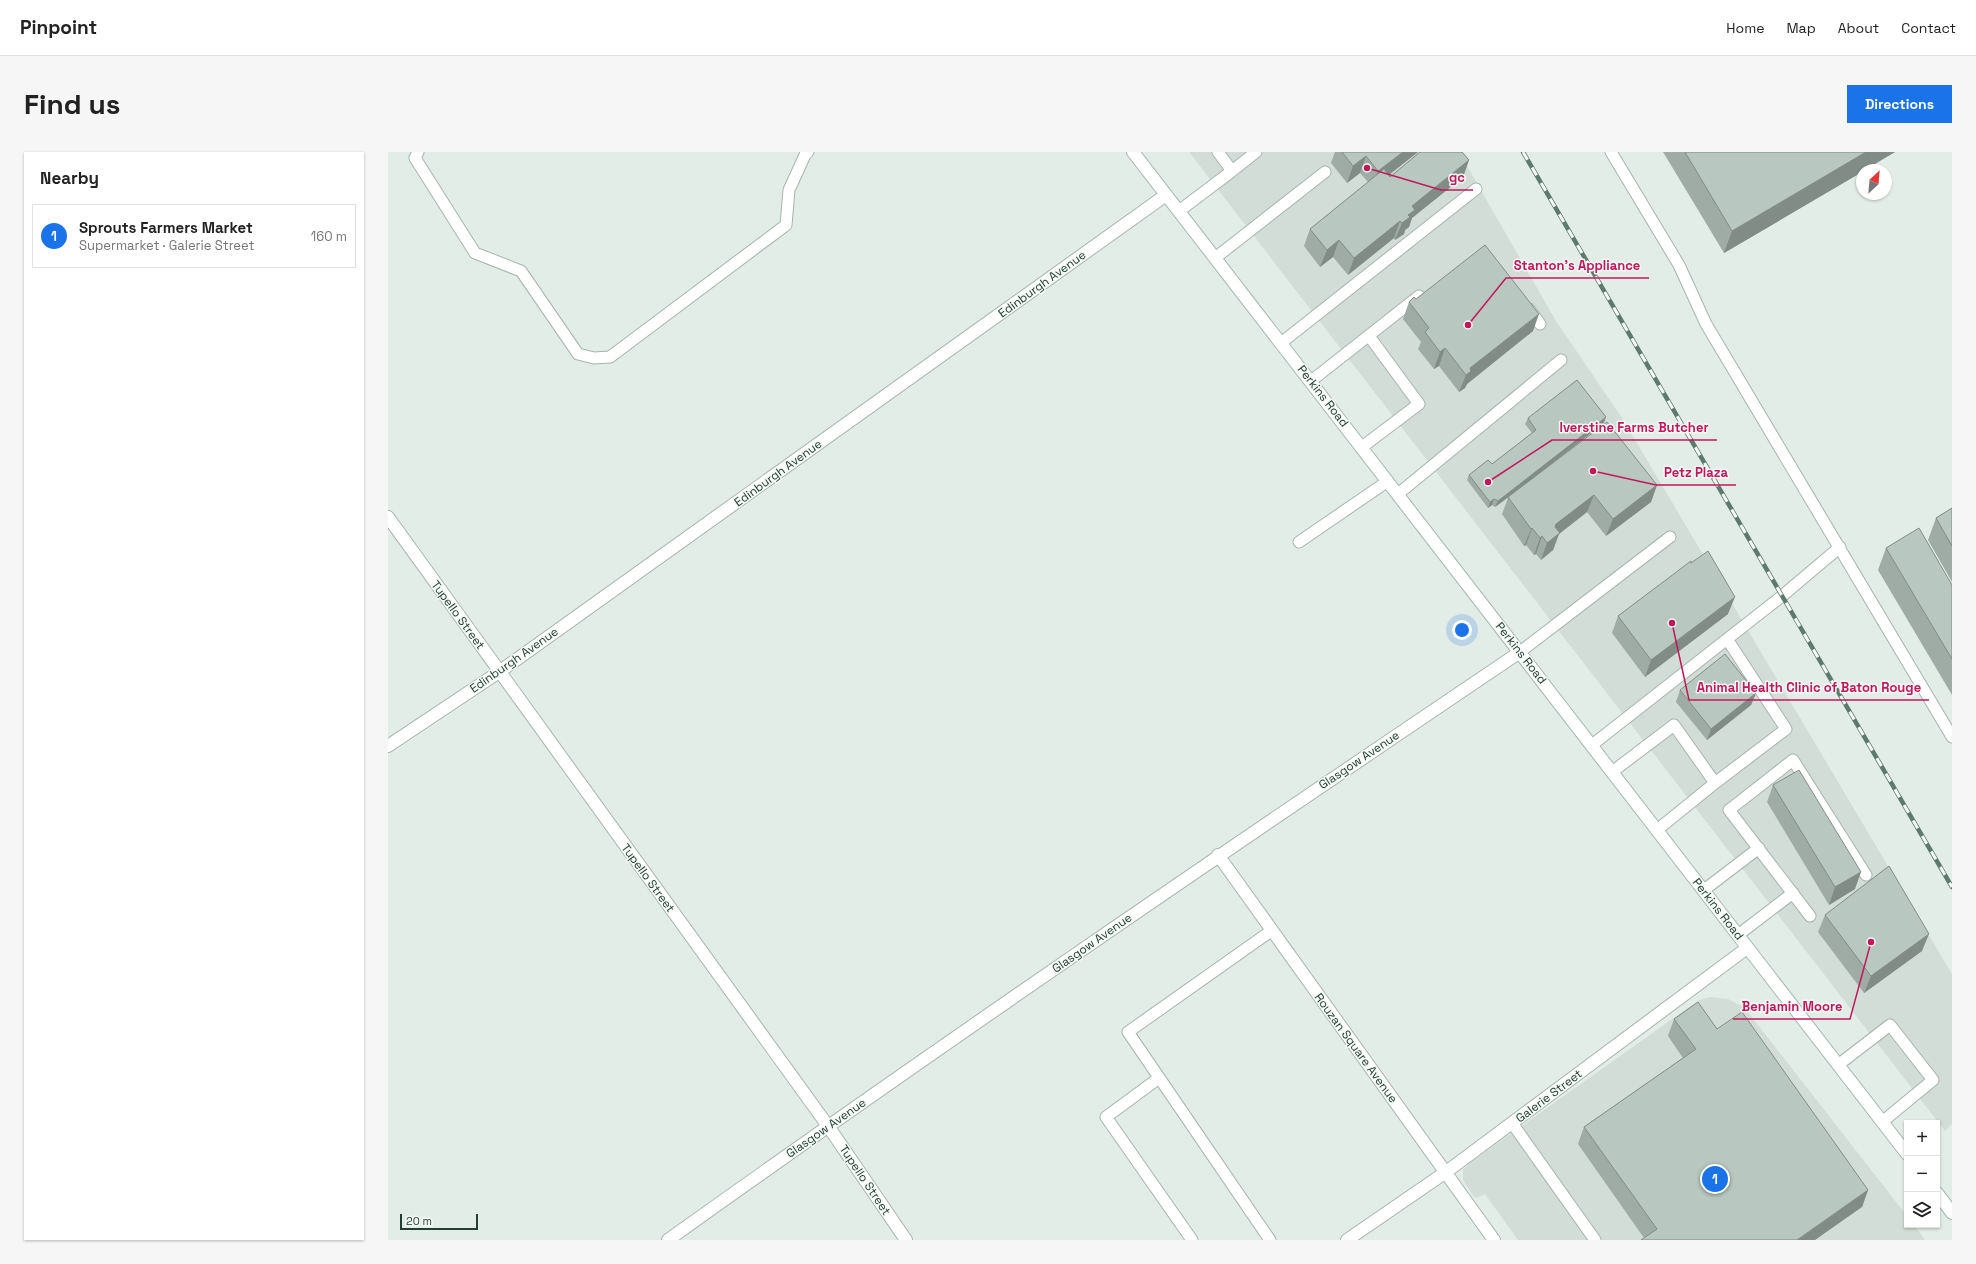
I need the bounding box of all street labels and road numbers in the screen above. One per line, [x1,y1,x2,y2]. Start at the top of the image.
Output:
street label: Edinburgh Avenue [995,247,1089,321]
street label: Perkins Road [1294,362,1352,430]
street label: Edinburgh Avenue [731,436,825,510]
street label: Tupello Street [428,577,488,653]
street label: Perkins Road [1492,619,1550,687]
street label: Edinburgh Avenue [467,623,561,697]
street label: Glasgow Avenue [1316,727,1402,793]
street label: Tupello Street [618,840,678,916]
street label: Perkins Road [1689,875,1747,943]
street label: Glasgow Avenue [1049,909,1135,977]
street label: Rouzan Square Avenue [1311,990,1401,1106]
street label: Galerie Street [1513,1066,1585,1126]
street label: Glasgow Avenue [783,1094,869,1162]
street label: Tupello Street [836,1142,894,1218]

